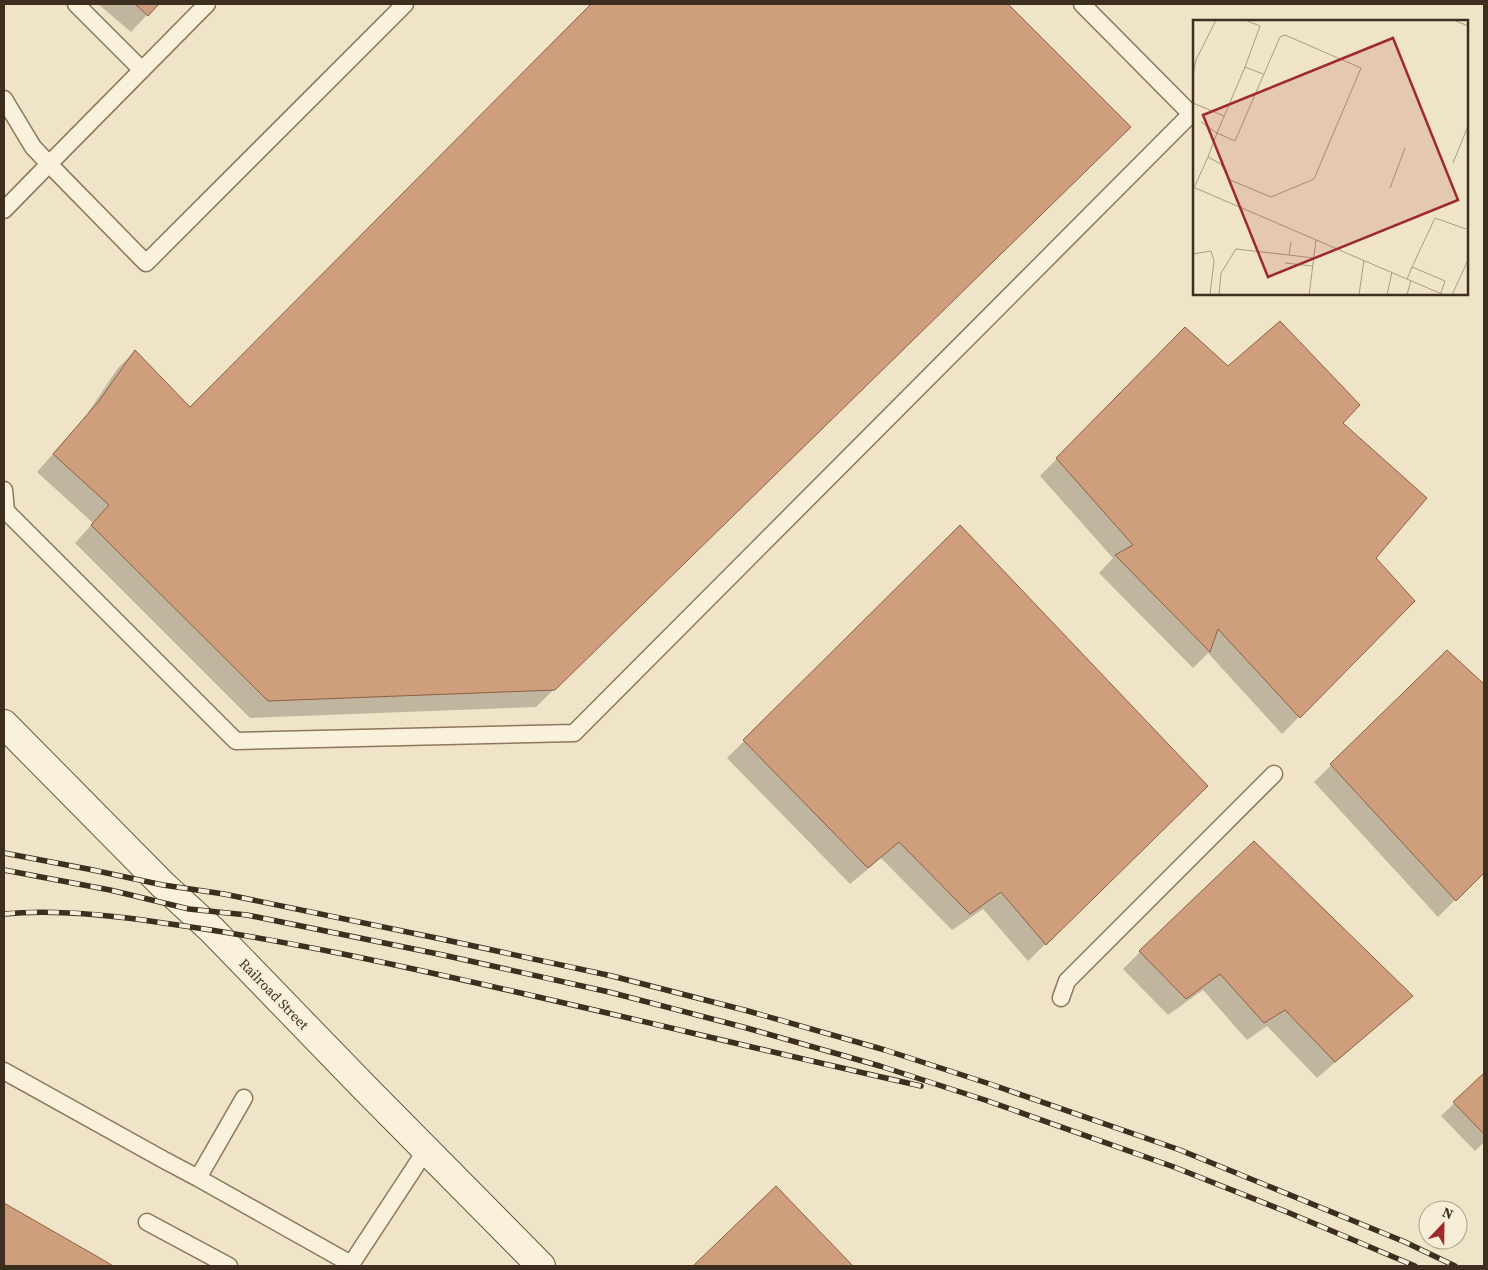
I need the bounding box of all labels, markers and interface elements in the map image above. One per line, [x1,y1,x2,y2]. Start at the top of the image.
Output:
inset map [1193,20,1468,295]
street label: Railroad Street [235,954,314,1035]
north arrow [1418,1200,1468,1250]
text: N [1439,1202,1456,1224]

